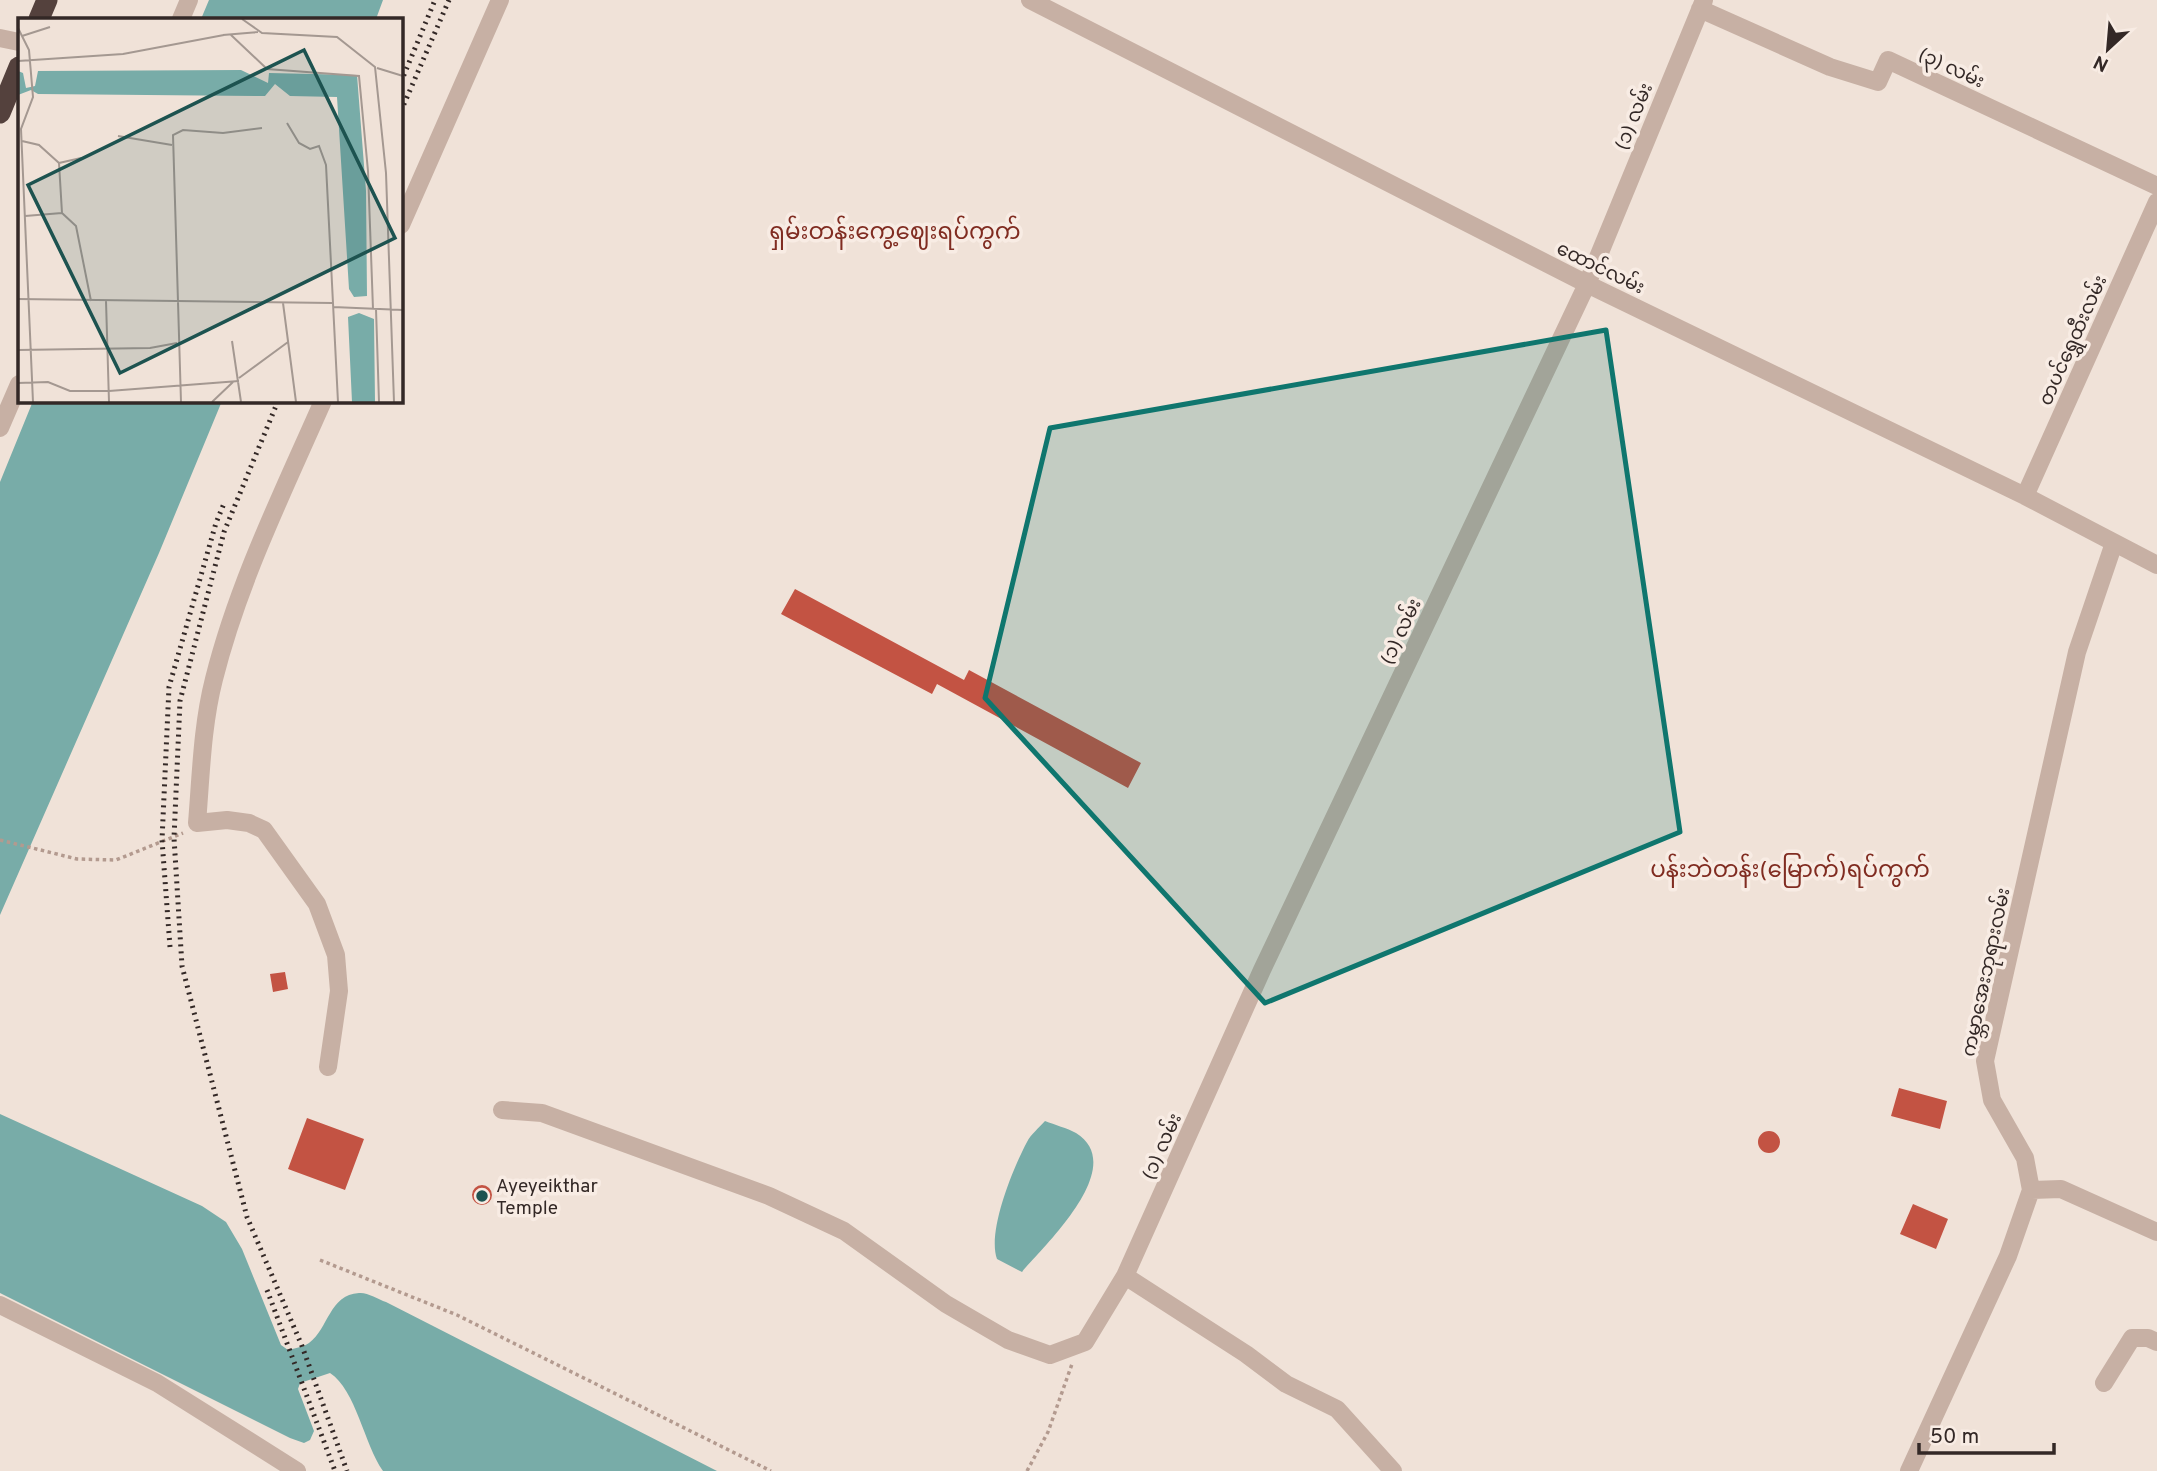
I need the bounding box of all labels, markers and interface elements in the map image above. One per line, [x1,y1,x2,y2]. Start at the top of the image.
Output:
north arrow [2073,14,2143,84]
inset map [18,18,402,402]
street label: (၃) လမ်း [1913,40,1990,96]
text: N [2090,49,2113,76]
street label: (၁) လမ်း [1607,78,1659,154]
district label: ရှမ်းတန်းကွေ့ဈေးရပ်ကွက် [769,215,1021,250]
street label: ထောင်လမ်း [1552,234,1650,300]
street label: တပင်ရွှေထီးလမ်း [2031,270,2115,411]
street label: (၁) လမ်း [1372,593,1428,669]
district label: ပန်းဘဲတန်း(မြောက်)ရပ်ကွက် [1650,853,1930,888]
street label: ကမ္ဘာအေးဘုရားလမ်း [1953,885,2020,1060]
street label: (၁) လမ်း [1134,1108,1188,1184]
place label: Ayeyeikthar Temple [496,1175,598,1221]
marker: Ayeyeikthar Temple [474,1188,490,1204]
scale bar [1919,1412,2054,1456]
text: 50 m [1930,1424,1979,1451]

